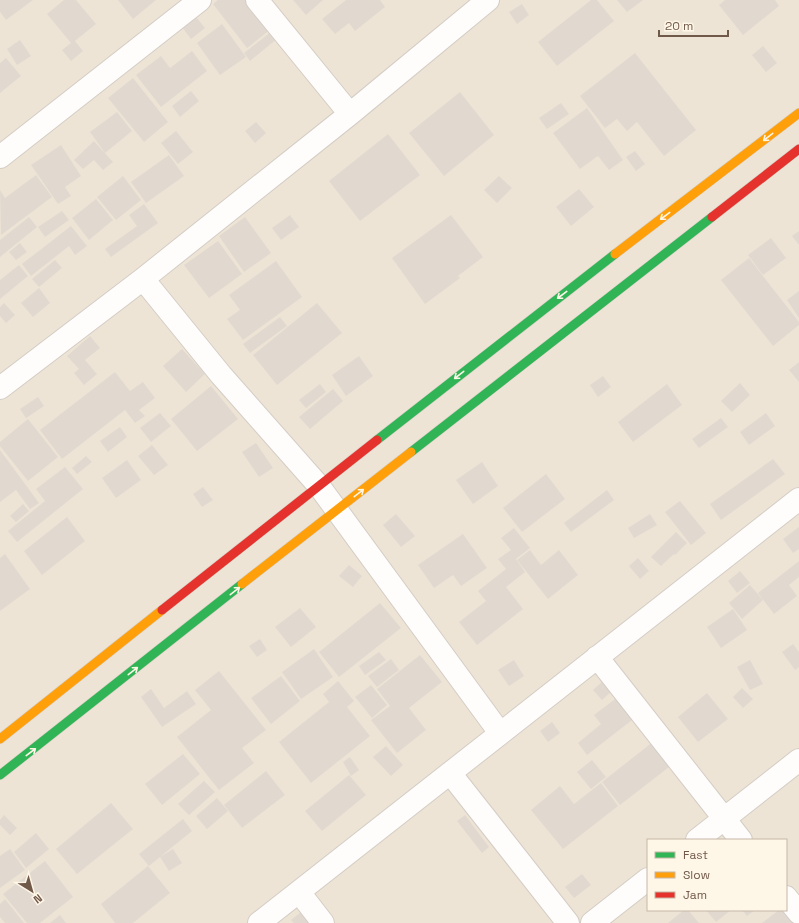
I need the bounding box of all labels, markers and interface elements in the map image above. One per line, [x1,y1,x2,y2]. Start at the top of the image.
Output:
scale bar [659,12,728,38]
text: 20 m [665,18,693,34]
one-way arrow [763,132,774,141]
one-way arrow [660,212,671,220]
one-way arrow [556,291,567,299]
one-way arrow [454,371,465,379]
one-way arrow [353,488,364,497]
one-way arrow [230,586,241,595]
one-way arrow [128,667,139,676]
one-way arrow [25,748,36,756]
legend [647,839,787,911]
text: Fast [683,847,708,863]
text: Slow [683,867,710,883]
north arrow [12,871,52,911]
text: Jam [683,887,707,903]
text: N [31,891,45,907]

